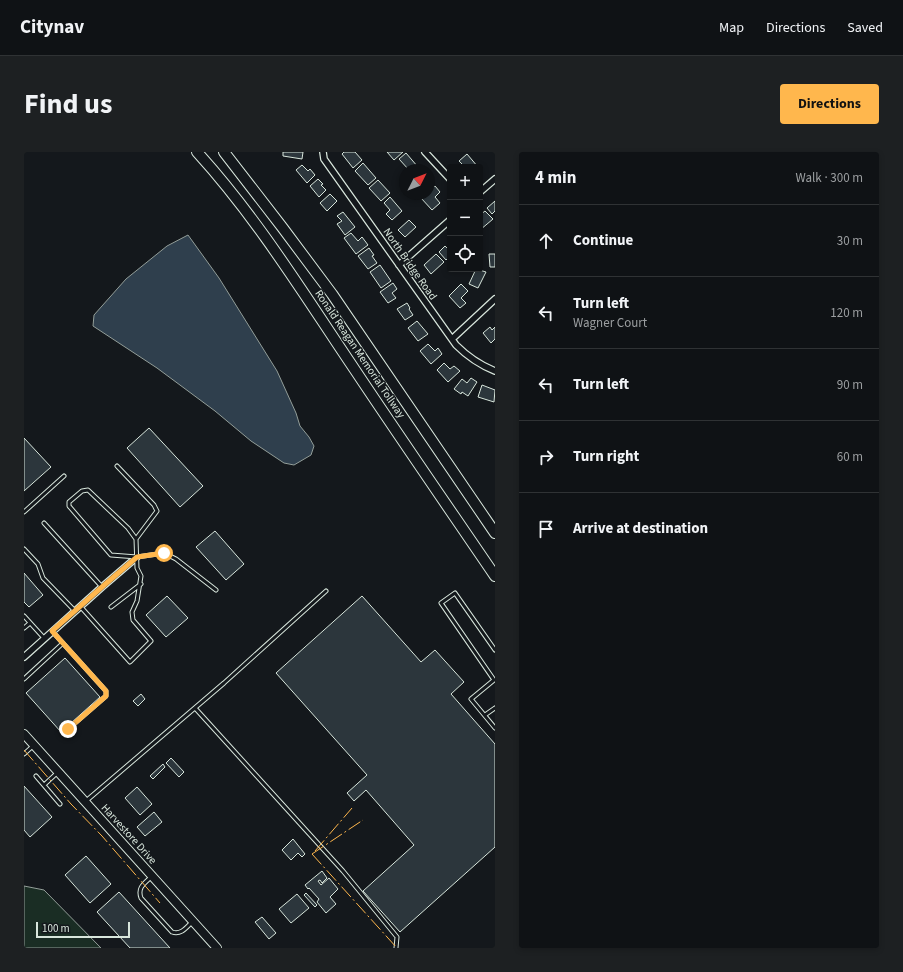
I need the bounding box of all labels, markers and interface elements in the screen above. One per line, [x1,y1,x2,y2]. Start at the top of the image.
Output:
text: Citynav [20,14,84,41]
text: Map [719,18,744,38]
text: Directions [766,18,825,38]
text: Saved [847,18,883,38]
text: Find us [24,84,112,124]
button: Directions [780,84,879,124]
north arrow [399,164,435,200]
map controls [447,164,483,272]
button: + [447,164,483,200]
text: 4 min [535,166,576,190]
text: Walk · 300 m [795,169,863,187]
button: − [447,200,483,236]
street label: North Bridge Road [380,225,440,303]
icon: ahead [535,230,557,252]
text: Continue [573,230,633,251]
text: 30 m [837,232,863,250]
button: locate [447,236,483,272]
street label: Ronald Reagan Memorial Tollway [311,287,409,421]
text: Turn left [573,293,629,314]
icon: left [535,302,557,324]
text: 120 m [830,304,863,322]
text: Wagner Court [573,314,647,332]
icon: left [535,374,557,396]
text: Turn left [573,374,629,395]
text: 90 m [837,376,863,394]
icon: right [535,446,557,468]
text: Turn right [573,446,639,467]
text: 60 m [837,448,863,466]
icon: arrive [535,518,557,540]
text: Arrive at destination [573,518,708,539]
route start [155,544,173,562]
route end [59,720,77,738]
street label: Harvestore Drive [98,801,161,868]
scale bar [36,920,130,939]
text: 100 m [42,921,70,936]

